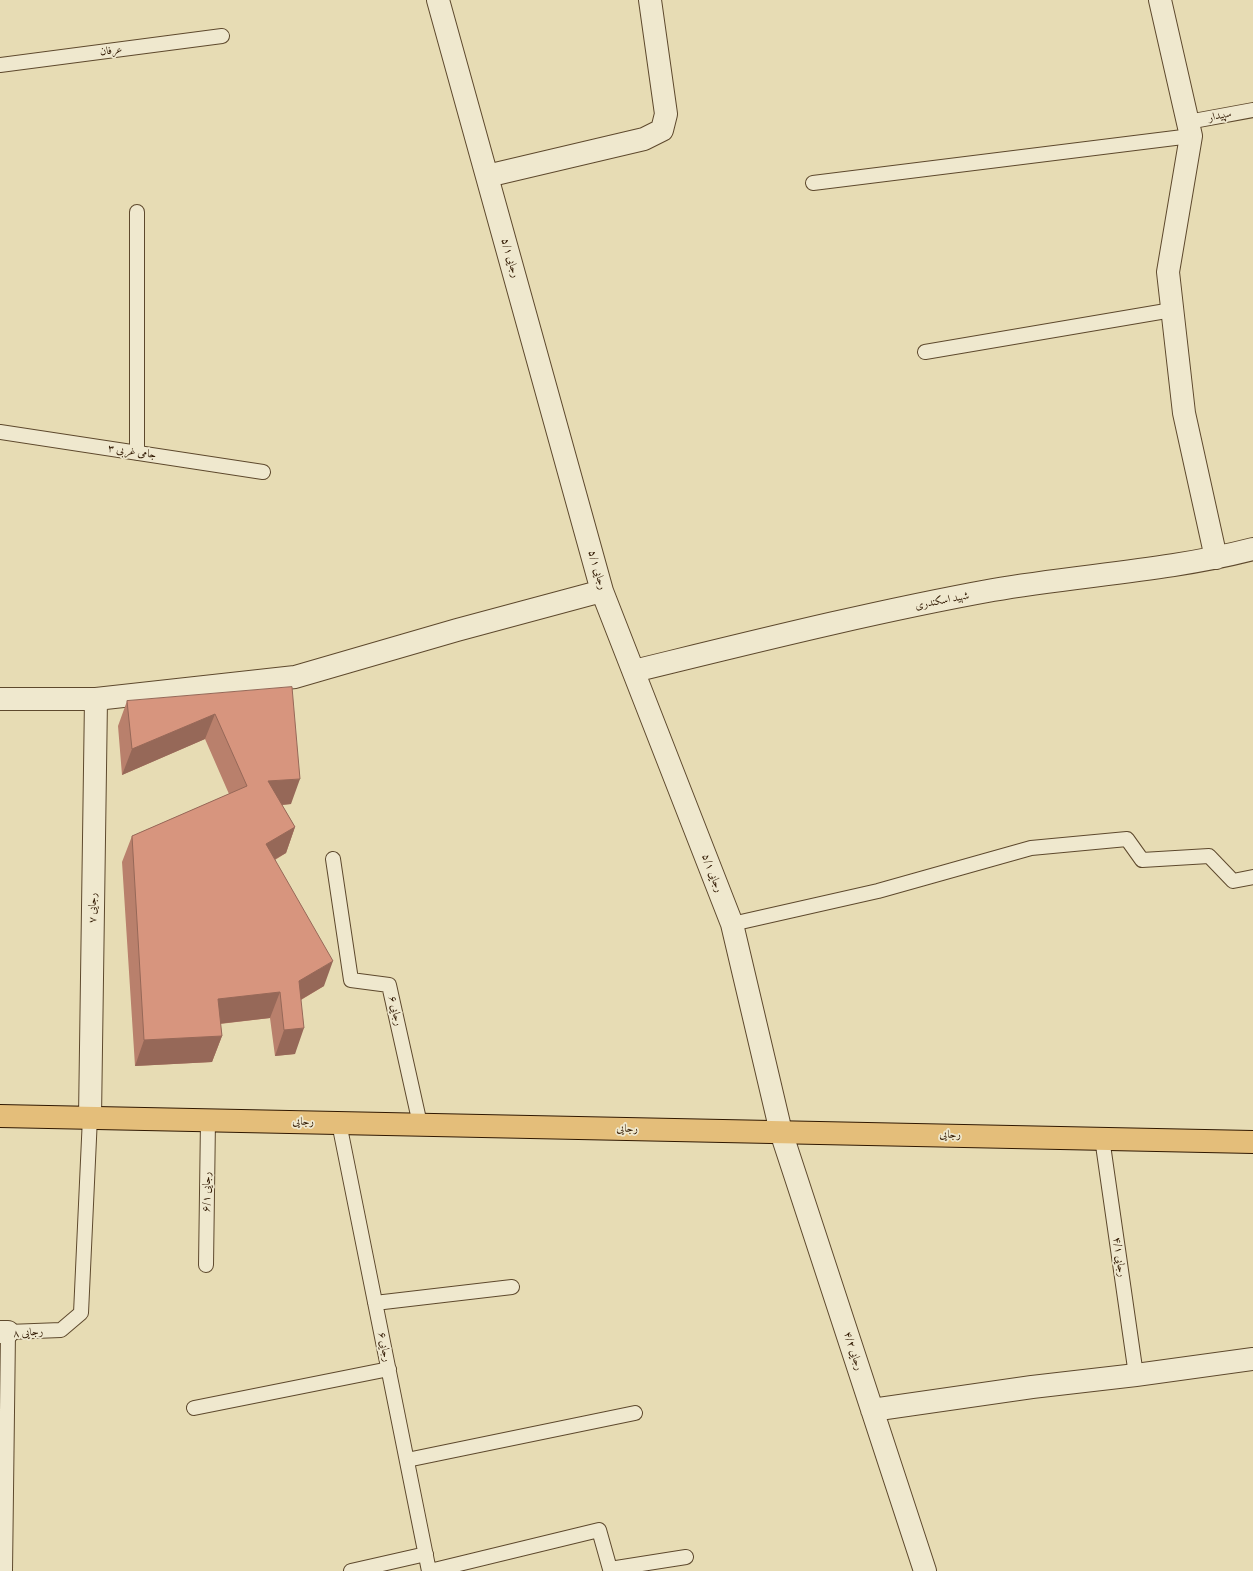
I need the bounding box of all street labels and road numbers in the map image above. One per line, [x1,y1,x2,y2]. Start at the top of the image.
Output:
street label: عرفان [99,43,123,59]
street label: سپیدار [1207,107,1233,125]
street label: رجایی ۵/۱ [498,237,522,279]
street label: جامی غربی ۳ [107,442,157,462]
street label: رجایی ۵/۱ [585,549,609,591]
street label: شهید اسکندری [914,589,970,613]
street label: رجایی ۵/۱ [699,852,725,894]
street label: رجایی ۷ [86,893,100,923]
street label: رجایی ۶ [385,995,405,1027]
street label: رجایی [292,1115,314,1129]
street label: رجایی [616,1122,638,1136]
street label: رجایی [939,1128,961,1142]
street label: رجایی ۶/۱ [200,1172,214,1212]
street label: رجایی ۴/۱ [1110,1236,1128,1278]
street label: رجایی ۸ [12,1325,44,1341]
street label: رجایی ۴/۲ [840,1330,866,1372]
street label: رجایی ۶ [375,1331,393,1363]

